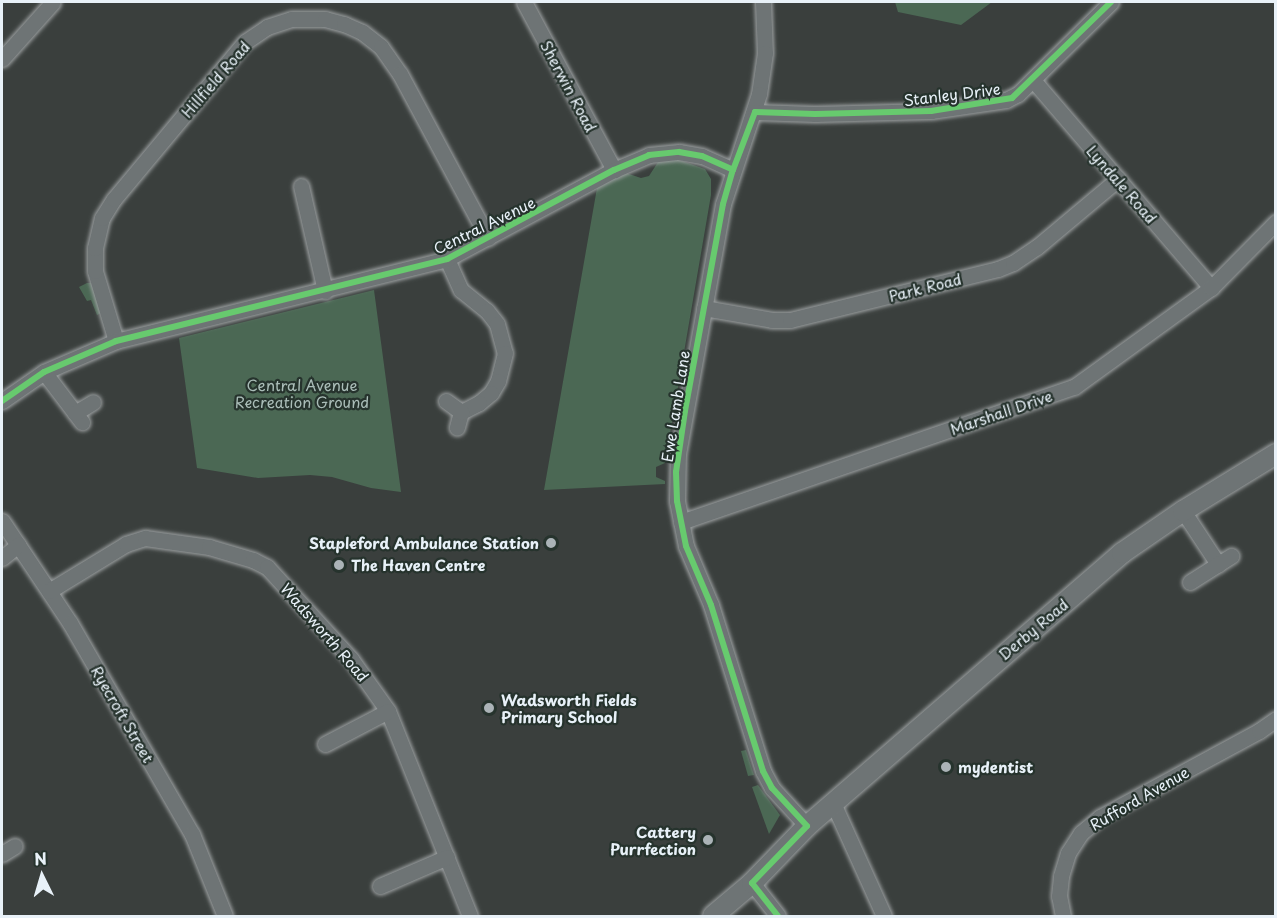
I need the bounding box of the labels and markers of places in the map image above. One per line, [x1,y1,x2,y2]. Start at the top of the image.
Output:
place label: Stapleford Ambulance Station [308,534,539,552]
marker: Stapleford Ambulance Station [544,536,558,550]
place label: The Haven Centre [351,556,487,574]
marker: The Haven Centre [332,558,346,572]
place label: Wadsworth Fields Primary School [501,690,637,725]
marker: Wadsworth Fields Primary School [482,701,496,715]
place label: mydentist [958,758,1033,776]
marker: mydentist [939,760,953,774]
place label: Cattery Purrfection [610,822,696,857]
marker: Cattery Purrfection [701,833,715,847]

